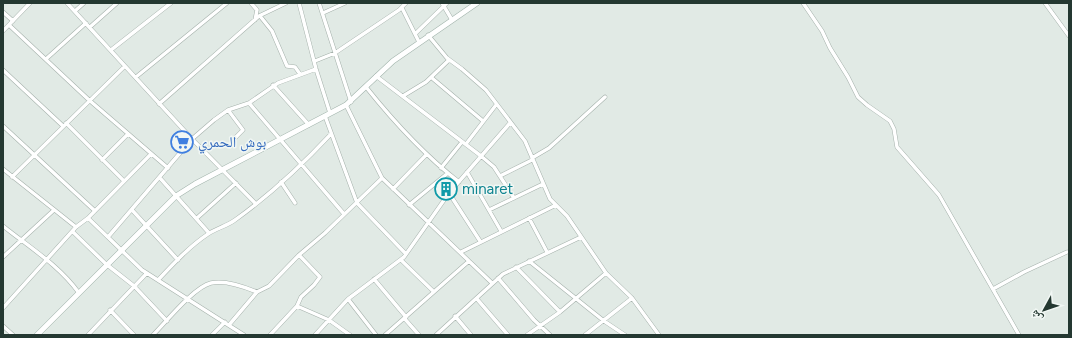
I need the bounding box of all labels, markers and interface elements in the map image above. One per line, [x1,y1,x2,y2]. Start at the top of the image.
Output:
supermarket icon: بوش الحمري [169,129,195,155]
place label: بوش الحمري [198,133,266,154]
building icon: minaret [433,176,459,202]
place label: minaret [462,180,514,198]
north arrow [1024,290,1064,330]
text: ش [1028,307,1046,325]

